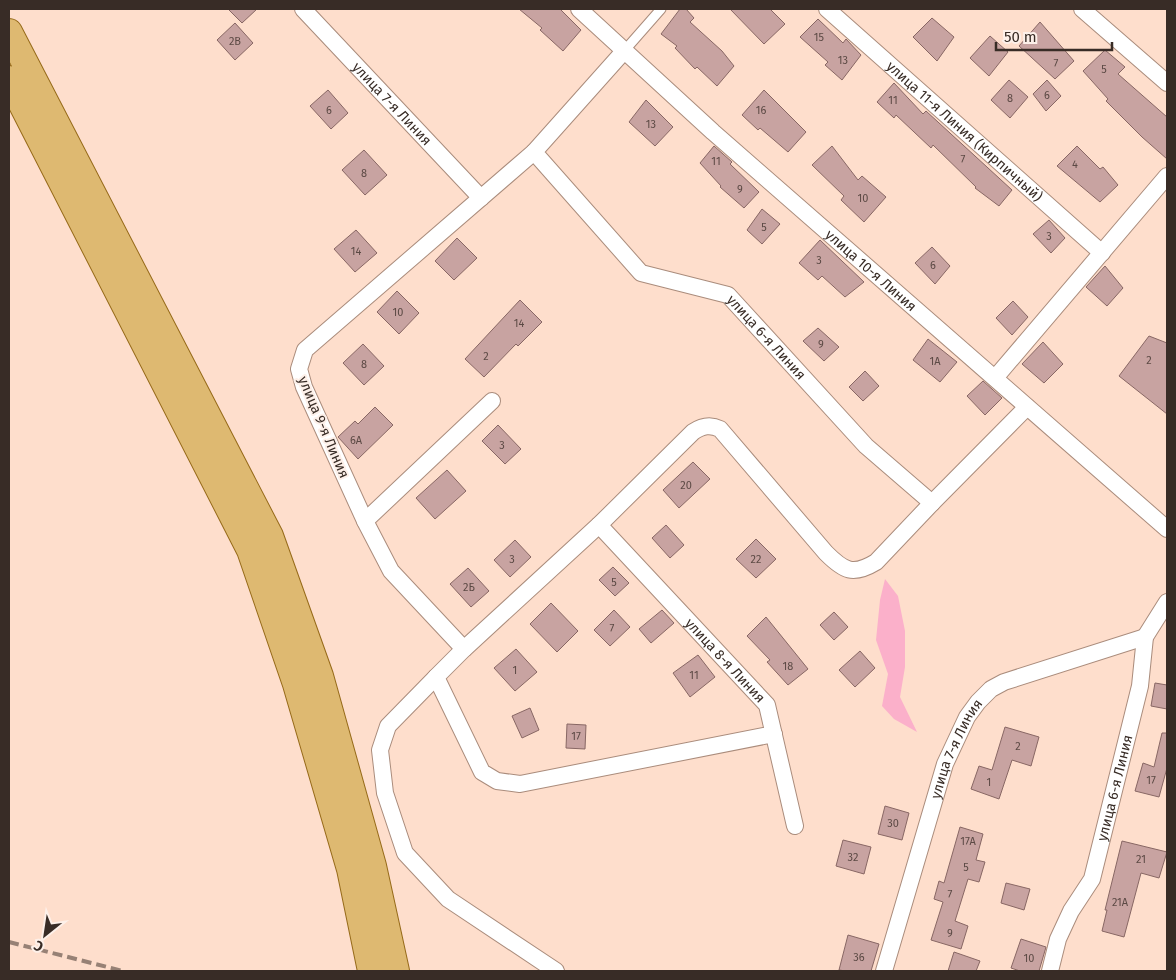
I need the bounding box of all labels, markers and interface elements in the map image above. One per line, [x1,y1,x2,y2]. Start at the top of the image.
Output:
scale bar [996,20,1112,52]
text: 50 m [1004,28,1037,46]
house number: 15 [814,31,825,44]
house number: 2В [229,35,241,48]
house number: 13 [838,54,848,67]
house number: 7 [1054,57,1059,70]
street label: улица 11-я Линия (Кирпичный) [883,58,1046,205]
street label: улица 7-я Линия [349,59,435,149]
house number: 5 [1101,63,1107,76]
house number: 6 [1044,89,1050,102]
house number: 8 [1007,92,1013,105]
house number: 11 [888,94,898,107]
house number: 6 [326,104,332,117]
house number: 16 [756,104,766,117]
house number: 13 [646,118,656,131]
house number: 7 [961,153,966,166]
house number: 11 [711,155,721,168]
house number: 4 [1072,158,1078,171]
house number: 8 [361,167,367,180]
house number: 9 [737,183,743,196]
house number: 10 [858,192,868,205]
house number: 5 [761,221,767,234]
street label: улица 10-я Линия [822,226,920,315]
house number: 3 [1046,230,1052,243]
house number: 14 [351,245,361,258]
house number: 3 [816,254,822,267]
house number: 6 [930,259,936,272]
street label: улица 6-я Линия [723,291,809,383]
house number: 10 [393,306,403,319]
house number: 14 [514,317,524,330]
house number: 9 [818,338,824,351]
house number: 2 [483,350,489,363]
house number: 2 [1146,354,1152,367]
house number: 1А [929,355,941,368]
house number: 8 [361,358,367,371]
street label: улица 9-я Линия [294,374,353,481]
house number: 6А [350,434,363,447]
house number: 3 [499,439,505,452]
house number: 20 [680,479,692,492]
house number: 3 [509,553,515,566]
house number: 22 [751,553,761,566]
house number: 5 [611,576,617,589]
house number: 2Б [463,581,476,594]
street label: улица 8-я Линия [681,615,768,706]
house number: 7 [610,622,615,635]
house number: 18 [783,660,793,673]
house number: 1 [513,664,517,677]
house number: 11 [689,669,699,682]
street label: улица 7-я Линия [927,696,986,801]
house number: 17 [571,730,581,743]
street label: улица 6-я Линия [1094,733,1137,843]
house number: 2 [1015,740,1021,753]
house number: 17 [1146,774,1156,787]
house number: 1 [987,776,991,789]
house number: 30 [887,817,899,830]
house number: 17А [960,835,977,848]
house number: 32 [848,851,858,864]
house number: 21 [1136,853,1146,866]
house number: 5 [963,861,969,874]
house number: 7 [948,888,953,901]
house number: 21А [1112,896,1129,909]
north arrow [20,910,70,960]
house number: 9 [947,927,953,940]
text: С [31,936,46,955]
house number: 36 [853,951,865,964]
house number: 10 [1024,952,1034,965]

